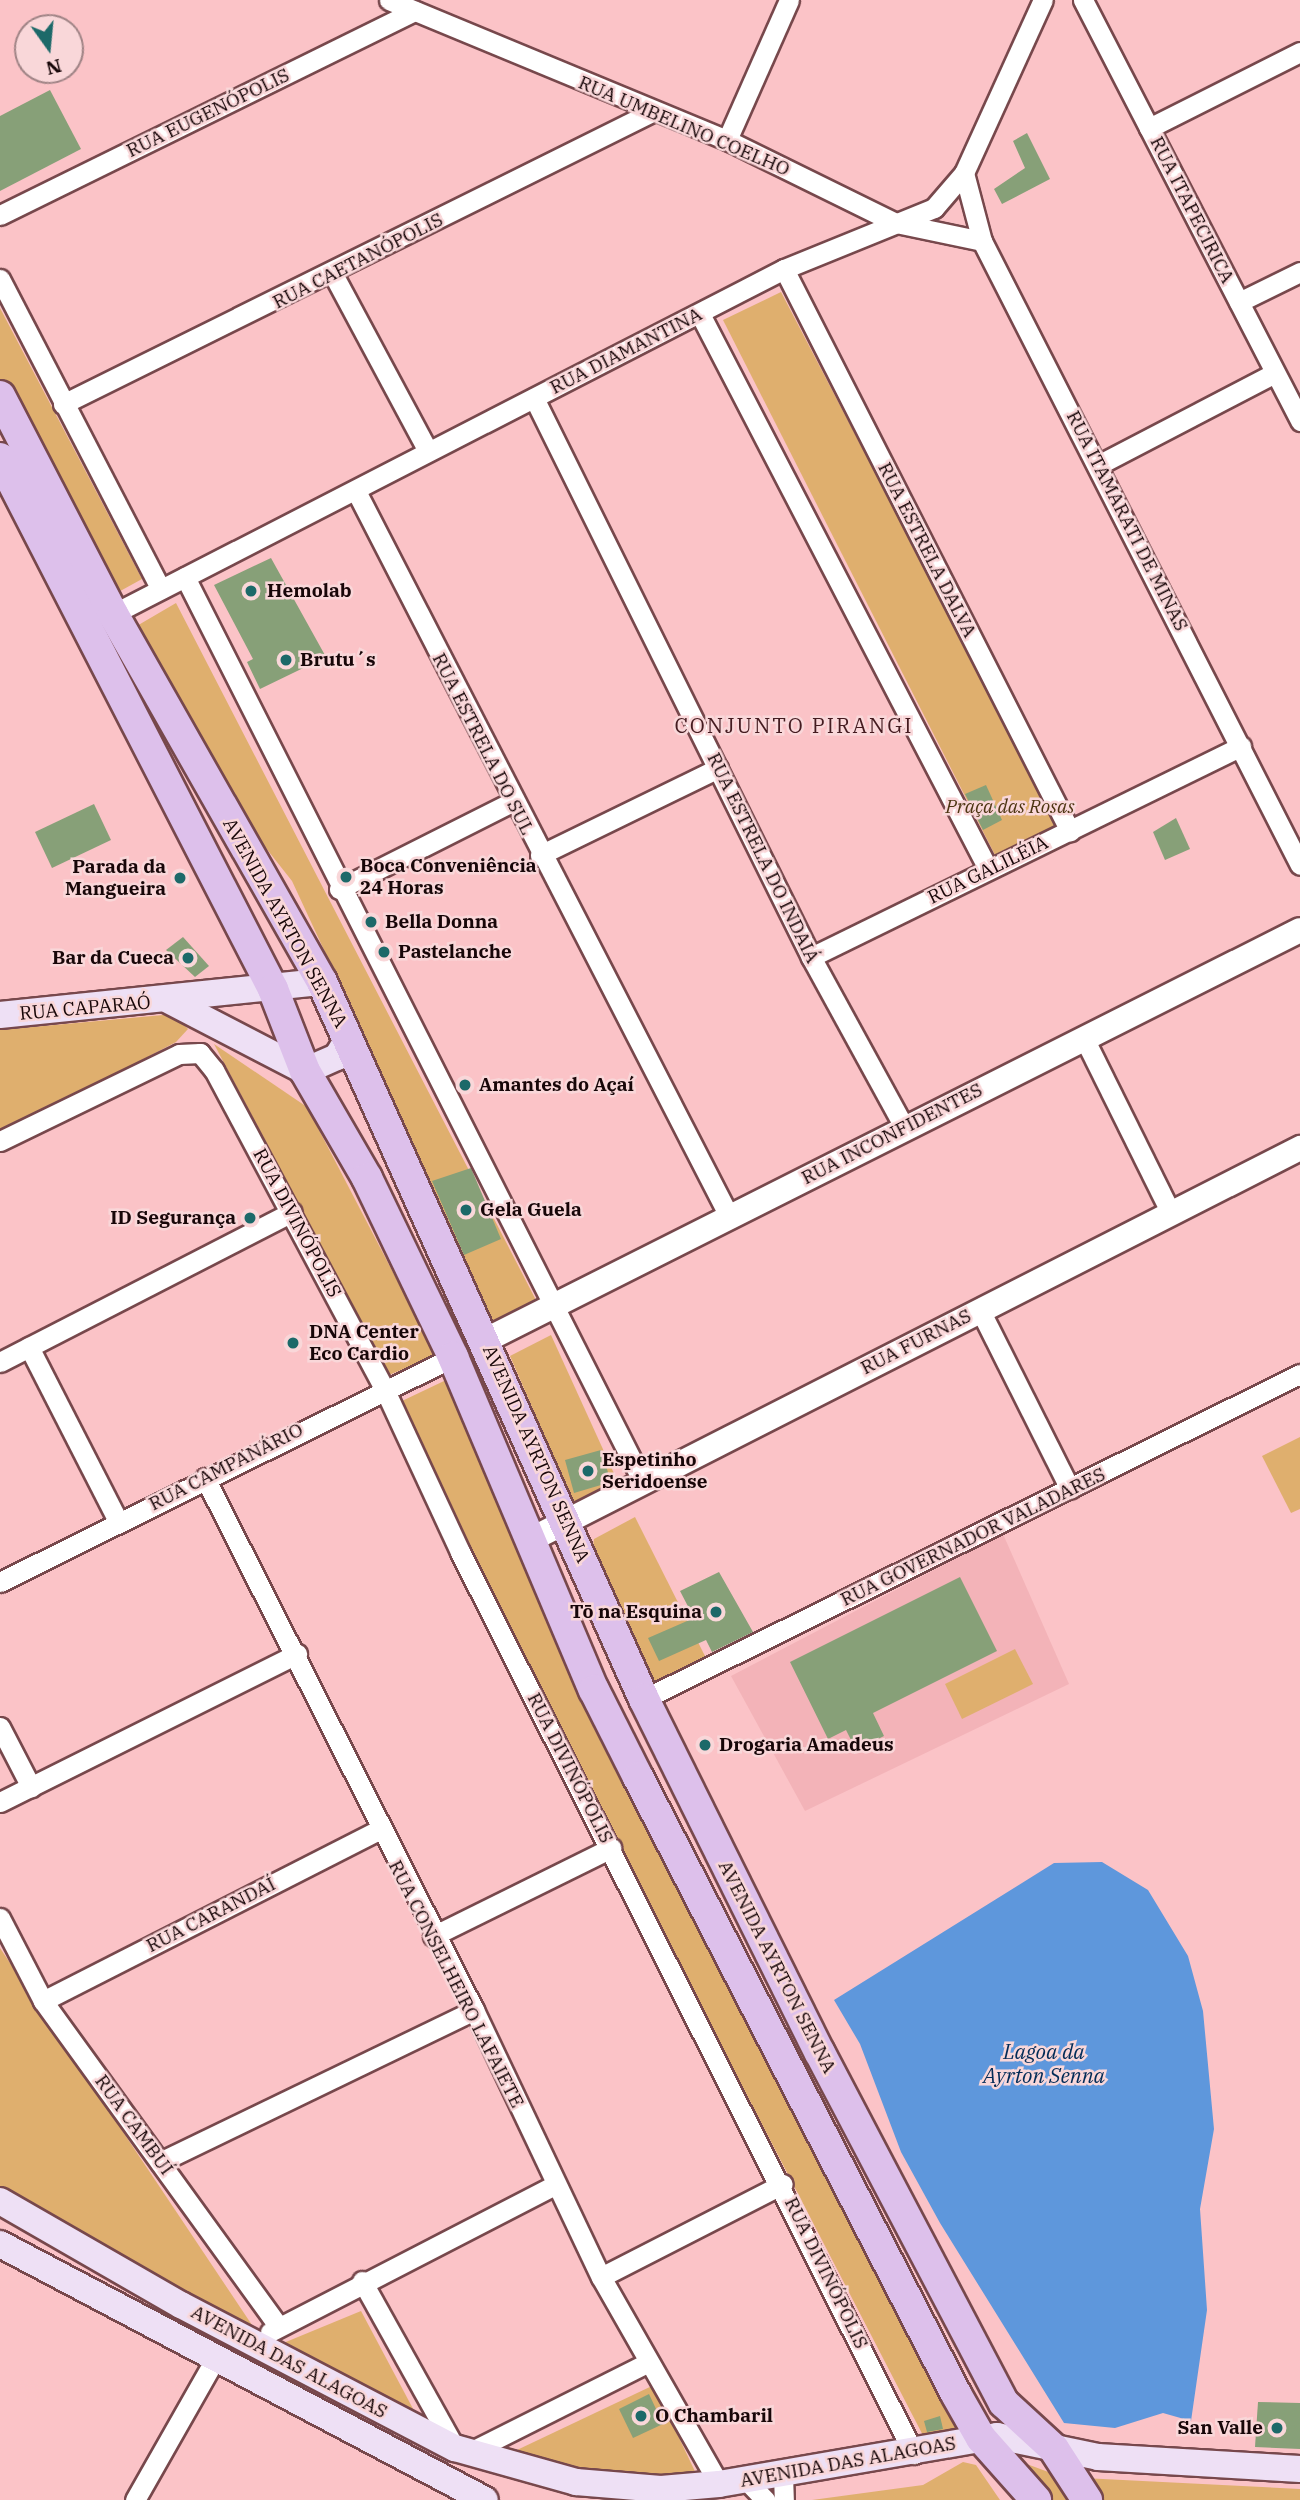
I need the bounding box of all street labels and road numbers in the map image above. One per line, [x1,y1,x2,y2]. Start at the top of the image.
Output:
street label: RUA EUGENÓPOLIS [123,64,293,162]
street label: RUA UMBELINO COELHO [575,71,793,181]
street label: RUA ITAPECIRICA [1145,133,1239,287]
street label: RUA CAETANÓPOLIS [269,208,447,314]
street label: RUA DIAMANTINA [546,303,706,399]
street label: RUA ITAMARATI DE MINAS [1061,407,1193,635]
street label: RUA ESTRELA DALVA [873,459,981,641]
street label: RUA ESTRELA DO SUL [427,649,539,839]
street label: RUA ESTRELA DO INDAIÁ [702,749,824,967]
street label: AVENIDA AYRTON SENNA [218,814,352,1032]
street label: RUA GALILÉIA [924,831,1052,909]
street label: RUA CAPARAÓ [18,991,152,1025]
street label: RUA INCONFIDENTES [798,1078,986,1190]
street label: RUA DIVINÓPOLIS [248,1145,346,1301]
street label: RUA FURNAS [857,1304,975,1380]
street label: AVENIDA AYRTON SENNA [478,1342,594,1566]
street label: RUA CAMPANÁRIO [145,1418,307,1516]
street label: RUA GOVERNADOR VALADARES [837,1463,1109,1611]
street label: RUA DIVINÓPOLIS [522,1689,618,1847]
street label: RUA CONSELHEIRO LAFAIETE [384,1856,528,2112]
street label: AVENIDA AYRTON SENNA [713,1857,841,2077]
street label: RUA CARANDAÍ [143,1873,279,1957]
street label: RUA CAMBUÍ [90,2070,178,2180]
street label: RUA DIVINÓPOLIS [779,2194,873,2352]
street label: AVENIDA DAS ALAGOAS [187,2301,391,2423]
street label: AVENIDA DAS ALAGOAS [738,2432,958,2492]

